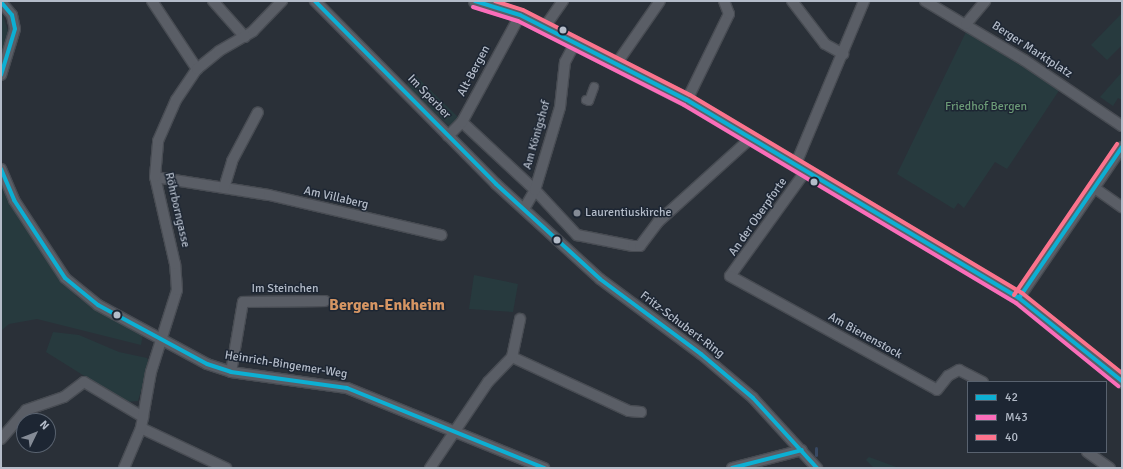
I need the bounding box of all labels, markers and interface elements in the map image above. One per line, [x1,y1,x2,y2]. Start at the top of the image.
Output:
street label: Berger Marktplatz [989,19,1075,81]
unlabelled marker [558,25,568,35]
street label: Alt-Bergen [455,43,493,99]
street label: Im Sperber [404,72,454,122]
street label: Am Königshof [520,99,554,171]
park label: Friedhof Bergen [945,100,1027,114]
street label: Röhrborngasse [161,171,193,249]
street label: An der Oberpforte [726,175,790,259]
unlabelled marker [809,177,819,187]
street label: Am Villaberg [302,184,370,212]
place label: Laurentiuskirche [585,206,671,220]
marker: Laurentiuskirche [572,208,582,218]
unlabelled marker [552,235,562,245]
street label: Im Steinchen [251,282,319,296]
street label: Fritz-Schubert-Ring [637,289,727,361]
district label: Bergen-Enkheim [329,295,445,315]
unlabelled marker [112,310,122,320]
street label: Am Bienenstock [825,310,905,362]
street label: Heinrich-Bingemer-Weg [224,348,348,382]
legend [967,381,1107,453]
text: 42 [1005,390,1018,405]
text: M43 [1005,410,1028,425]
north arrow [16,413,56,453]
text: N [37,418,52,432]
text: 40 [1005,430,1018,445]

